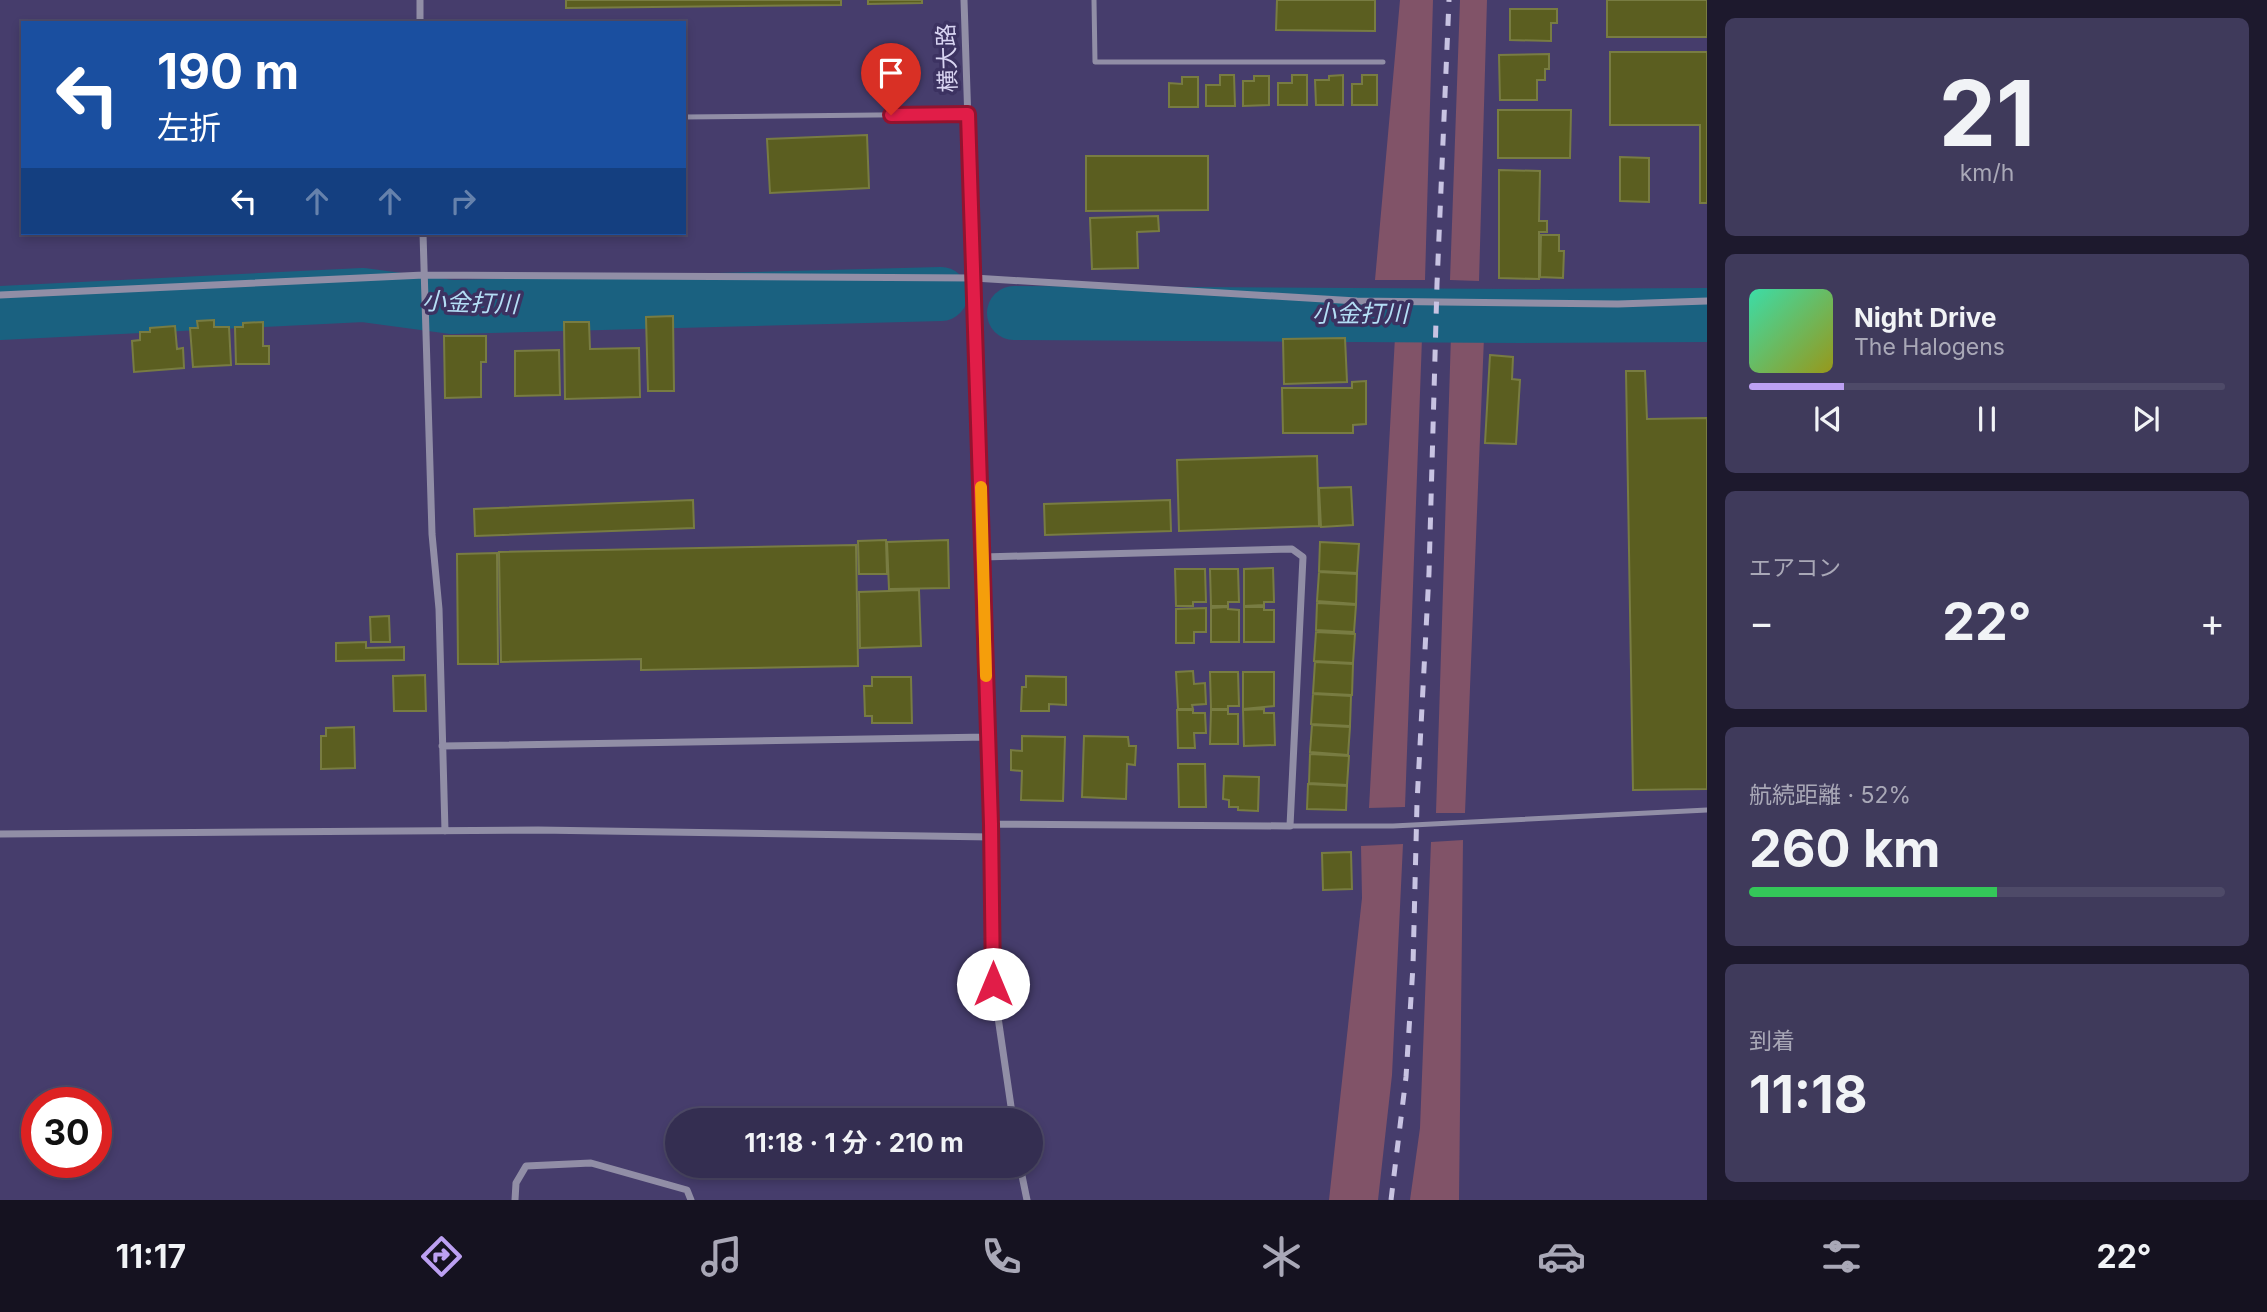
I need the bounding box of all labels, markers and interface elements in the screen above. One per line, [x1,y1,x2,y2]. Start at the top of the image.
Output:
street label: 横大路 [932,23,962,93]
text: 190 m [157,42,299,101]
pin [861,43,921,115]
icon: left [42,49,133,140]
icon: arrive [872,54,910,92]
text: 21 [1939,58,2035,168]
text: 左折 [157,108,221,147]
text: km/h [1960,159,2014,187]
icon: left [225,182,263,220]
icon: ahead [298,182,336,220]
icon: ahead [371,182,409,220]
icon: right [444,182,482,220]
water label: 小金打川 [422,286,521,319]
water label: 小金打川 [1312,299,1411,328]
text: Night Drive [1854,302,1996,333]
text: The Halogens [1854,333,2005,361]
icon: previous [1809,400,1847,438]
icon: pause [1968,400,2006,438]
icon: next [2127,400,2165,438]
text: エアコン [1749,554,1841,582]
text: 22° [1942,590,2032,653]
text: − [1749,599,1774,645]
text: + [2200,599,2225,645]
text: 航続距離 · 52% [1749,781,1911,809]
text: 260 km [1749,817,1941,880]
position arrow [956,947,1030,1021]
text: 到着 [1749,1027,1795,1055]
text: 11:18 [1749,1063,1867,1126]
speed limit sign: 30 [21,1087,112,1178]
text: 11:18 · 1 分 · 210 m [744,1127,964,1158]
icon: directions [417,1232,466,1281]
icon: music [697,1232,746,1281]
icon: phone [977,1232,1026,1281]
icon: climate [1257,1232,1306,1281]
icon: car [1537,1232,1586,1281]
icon: filters [1817,1232,1866,1281]
text: 11:17 [115,1237,186,1276]
text: 22° [2096,1237,2152,1276]

